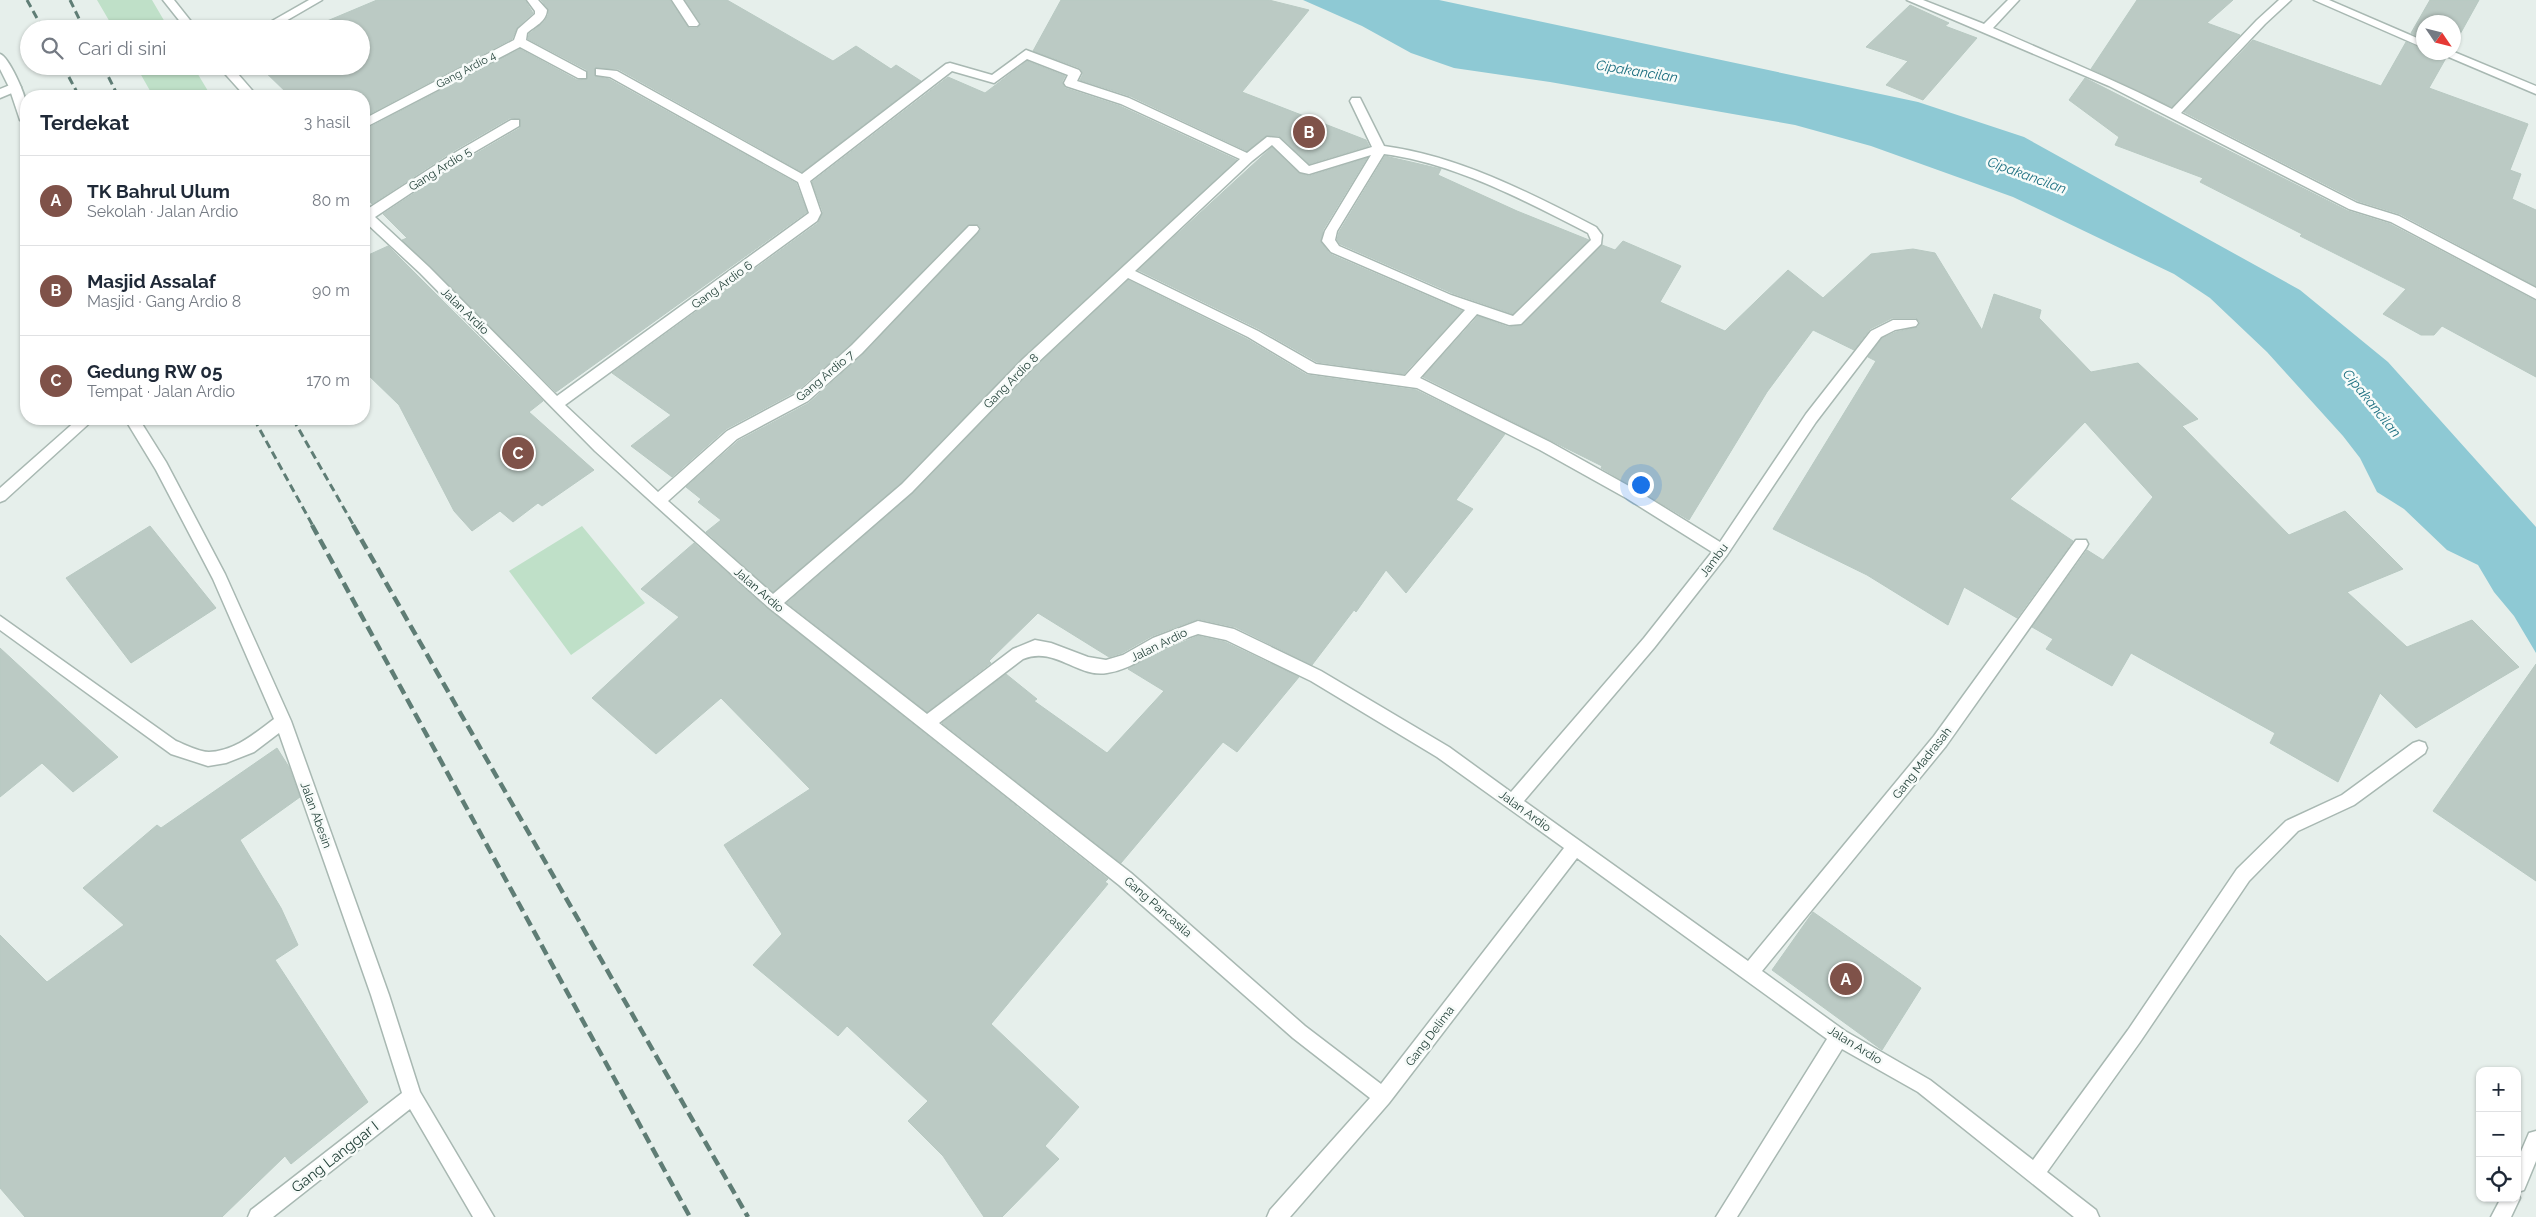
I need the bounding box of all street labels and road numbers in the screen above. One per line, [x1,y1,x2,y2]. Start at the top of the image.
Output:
street label: Gang Ardio 4 [434,49,498,91]
street label: Gang Ardio 5 [406,144,474,194]
street label: Gang Ardio 6 [689,258,755,312]
street label: Jalan Ardio [438,285,492,337]
street label: Gang Ardio 7 [793,347,857,404]
street label: Gang Ardio 8 [981,351,1041,411]
street label: Jambu [1697,541,1731,579]
street label: Jalan Ardio [731,565,787,615]
street label: Jalan Ardio [1128,625,1190,665]
street label: Gang Madrasah [1890,724,1954,802]
street label: Jalan Abesin [298,780,334,850]
street label: Jalan Ardio [1496,787,1554,835]
street label: Gang Pancasila [1121,874,1195,940]
street label: Gang Delima [1403,1003,1457,1069]
street label: Jalan Ardio [1825,1023,1885,1067]
street label: Gang Langgar I [288,1117,382,1197]

